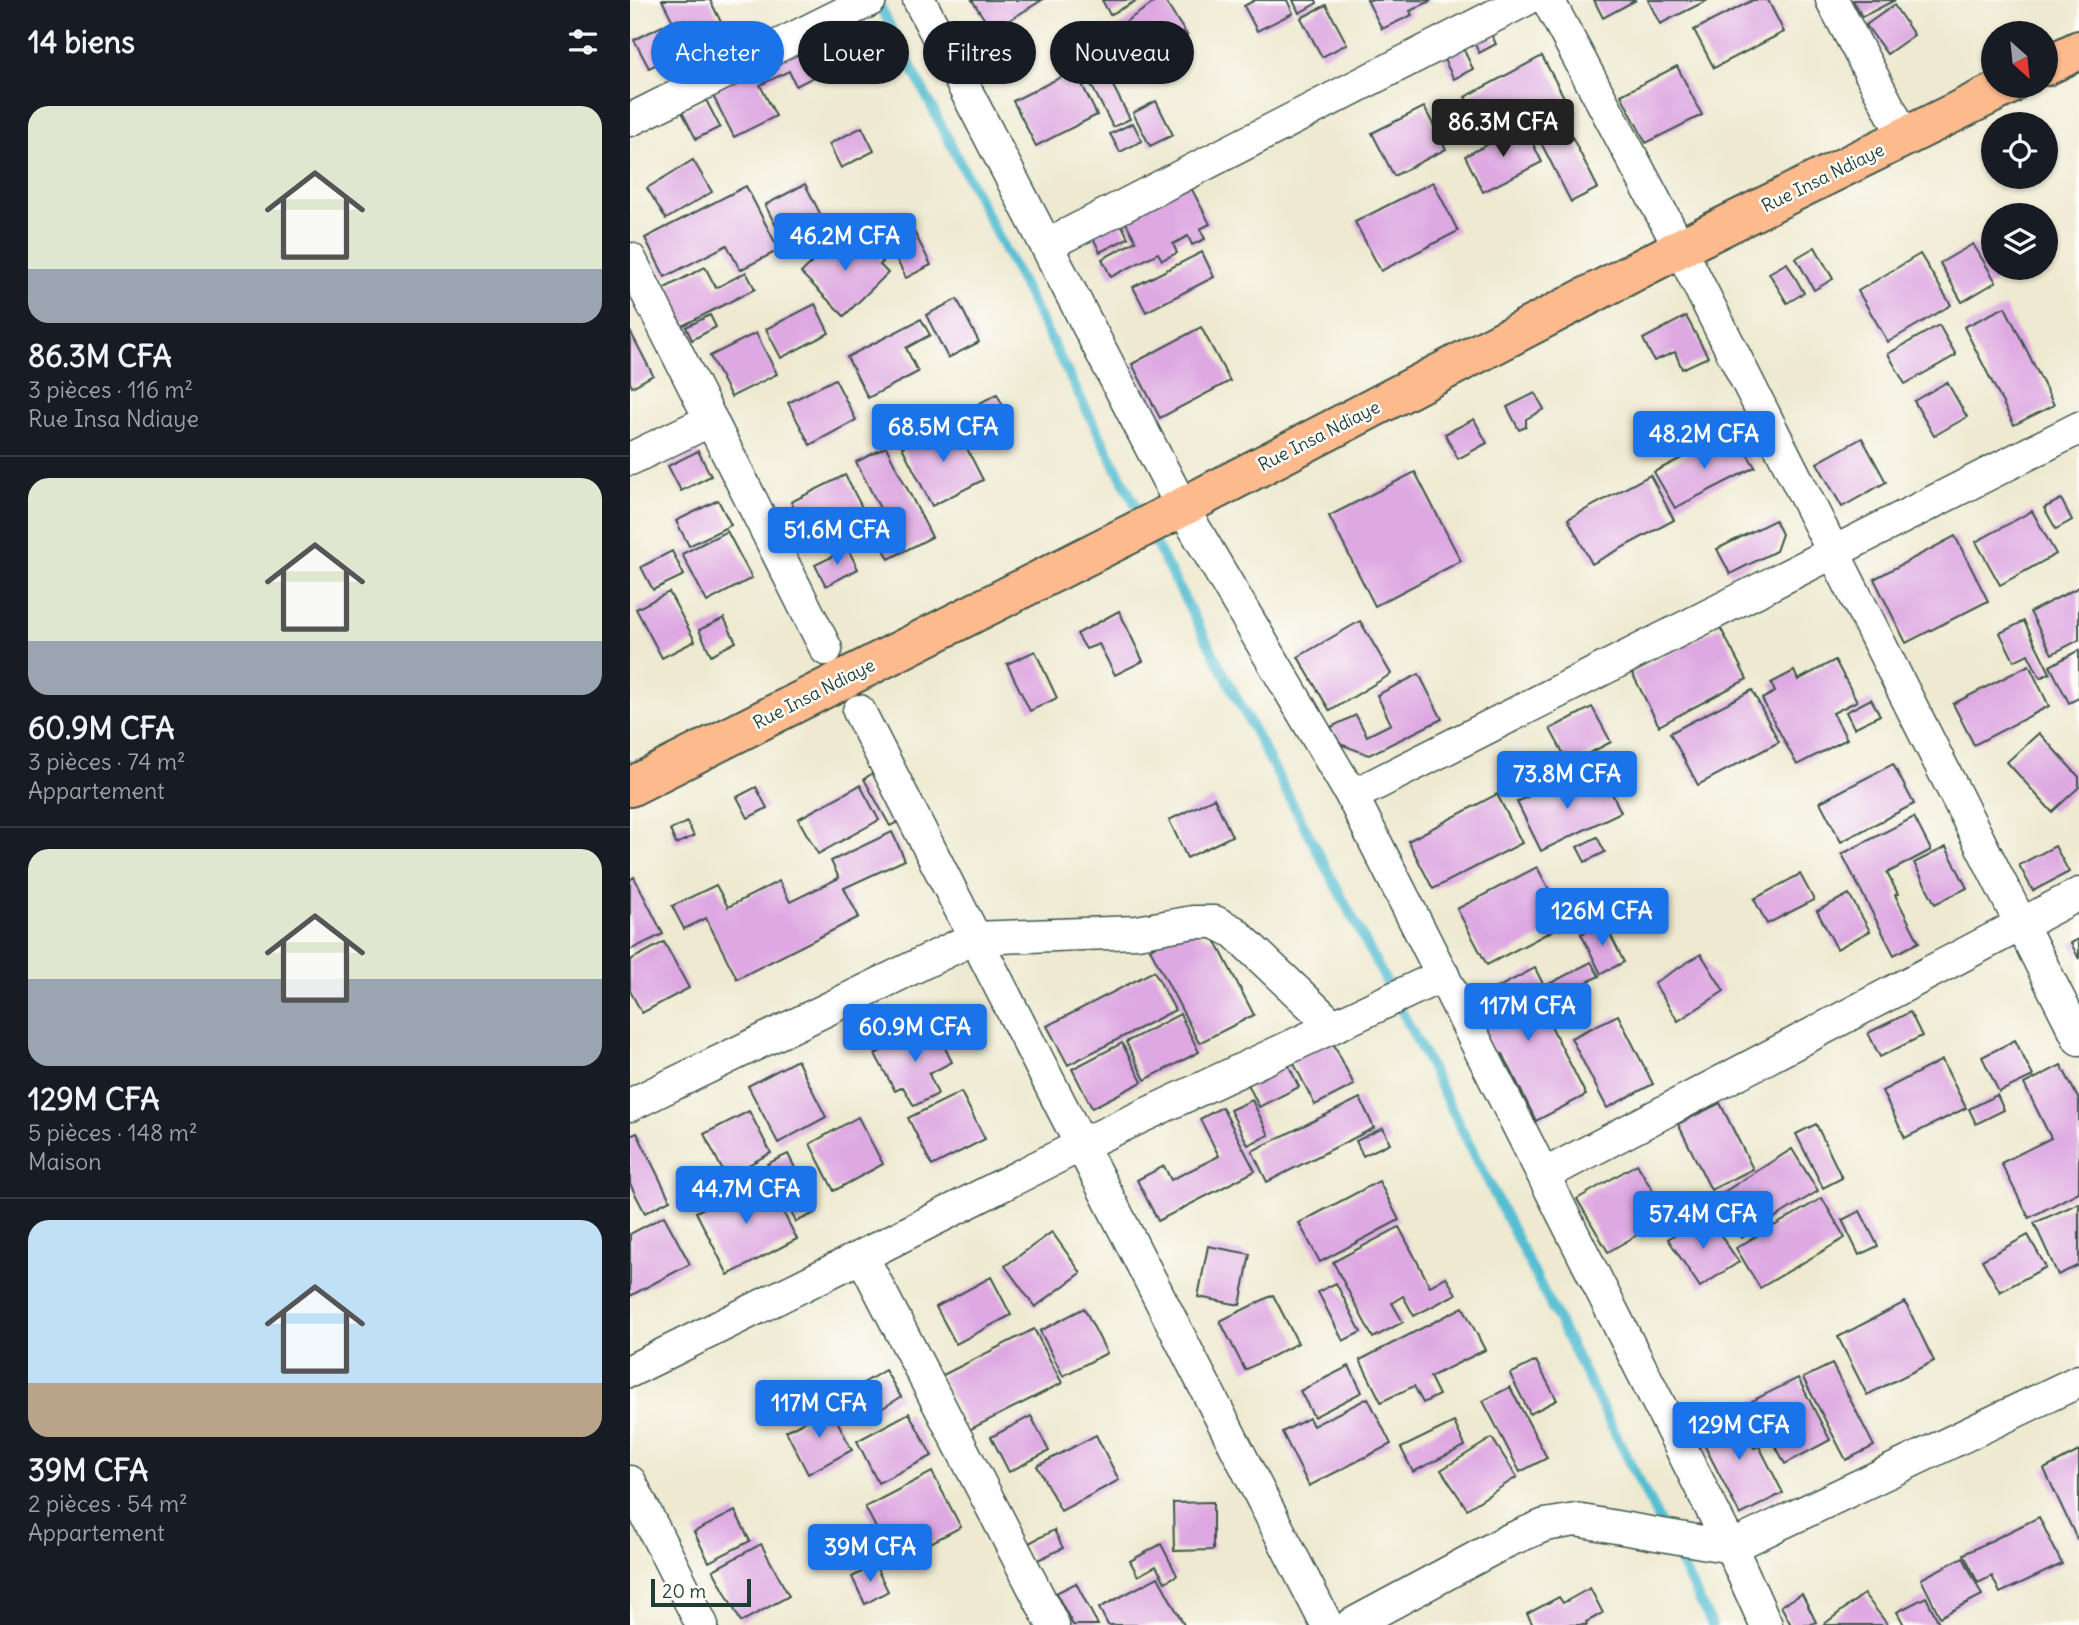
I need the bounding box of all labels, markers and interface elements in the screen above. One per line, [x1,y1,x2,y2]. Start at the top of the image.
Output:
chip: Acheter [651,21,784,84]
chip: Louer [798,21,909,84]
chip: Filtres [923,21,1036,84]
chip: Nouveau [1050,21,1194,84]
north arrow [1981,21,2058,98]
map controls [1981,21,2058,280]
text: 14 biens [28,23,135,61]
icon: filters [564,23,602,61]
pin: 86.3M CFA [1423,100,1583,159]
text: 86.3M CFA [1448,107,1558,136]
button: locate [1981,112,2058,189]
street label: Rue Insa Ndiaye [1758,138,1888,217]
icon: home [252,152,378,278]
button: layers [1981,203,2058,280]
pin: 46.2M CFA [765,214,925,273]
text: 46.2M CFA [790,221,900,250]
text: 86.3M CFA [28,337,172,375]
text: 3 pièces · 116 m² [28,375,193,404]
street label: Rue Insa Ndiaye [1254,395,1384,476]
text: Rue Insa Ndiaye [28,404,199,433]
pin: 68.5M CFA [863,405,1023,464]
text: 68.5M CFA [888,412,998,441]
pin: 48.2M CFA [1624,412,1784,471]
text: 48.2M CFA [1649,419,1759,448]
pin: 51.6M CFA [757,508,917,567]
text: 51.6M CFA [784,515,890,544]
icon: home [252,524,378,650]
street label: Rue Insa Ndiaye [749,653,879,734]
text: 60.9M CFA [28,709,174,747]
text: 3 pièces · 74 m² [28,747,186,776]
pin: 73.8M CFA [1487,752,1647,811]
text: 73.8M CFA [1513,759,1621,788]
text: Appartement [28,776,165,805]
pin: 126M CFA [1530,888,1674,948]
icon: home [252,895,378,1021]
text: 126M CFA [1552,896,1652,925]
pin: 117M CFA [1456,984,1600,1043]
text: 117M CFA [1480,991,1576,1020]
pin: 60.9M CFA [835,1004,995,1064]
text: 60.9M CFA [859,1012,971,1041]
text: 129M CFA [28,1080,160,1118]
text: 5 pièces · 148 m² [28,1118,198,1147]
text: Maison [28,1147,102,1176]
pin: 44.7M CFA [666,1166,826,1226]
text: 44.7M CFA [692,1174,800,1203]
pin: 57.4M CFA [1623,1192,1783,1251]
text: 57.4M CFA [1649,1199,1757,1228]
icon: home [252,1266,378,1392]
pin: 117M CFA [747,1380,891,1440]
text: 117M CFA [771,1388,867,1417]
pin: 129M CFA [1667,1402,1811,1462]
text: 129M CFA [1689,1410,1789,1439]
text: 39M CFA [28,1451,148,1489]
text: 2 pièces · 54 m² [28,1489,188,1518]
text: Appartement [28,1518,165,1547]
pin: 39M CFA [805,1524,935,1584]
text: 39M CFA [824,1532,916,1561]
scale bar [651,1576,751,1608]
text: 20 m [662,1579,706,1603]

